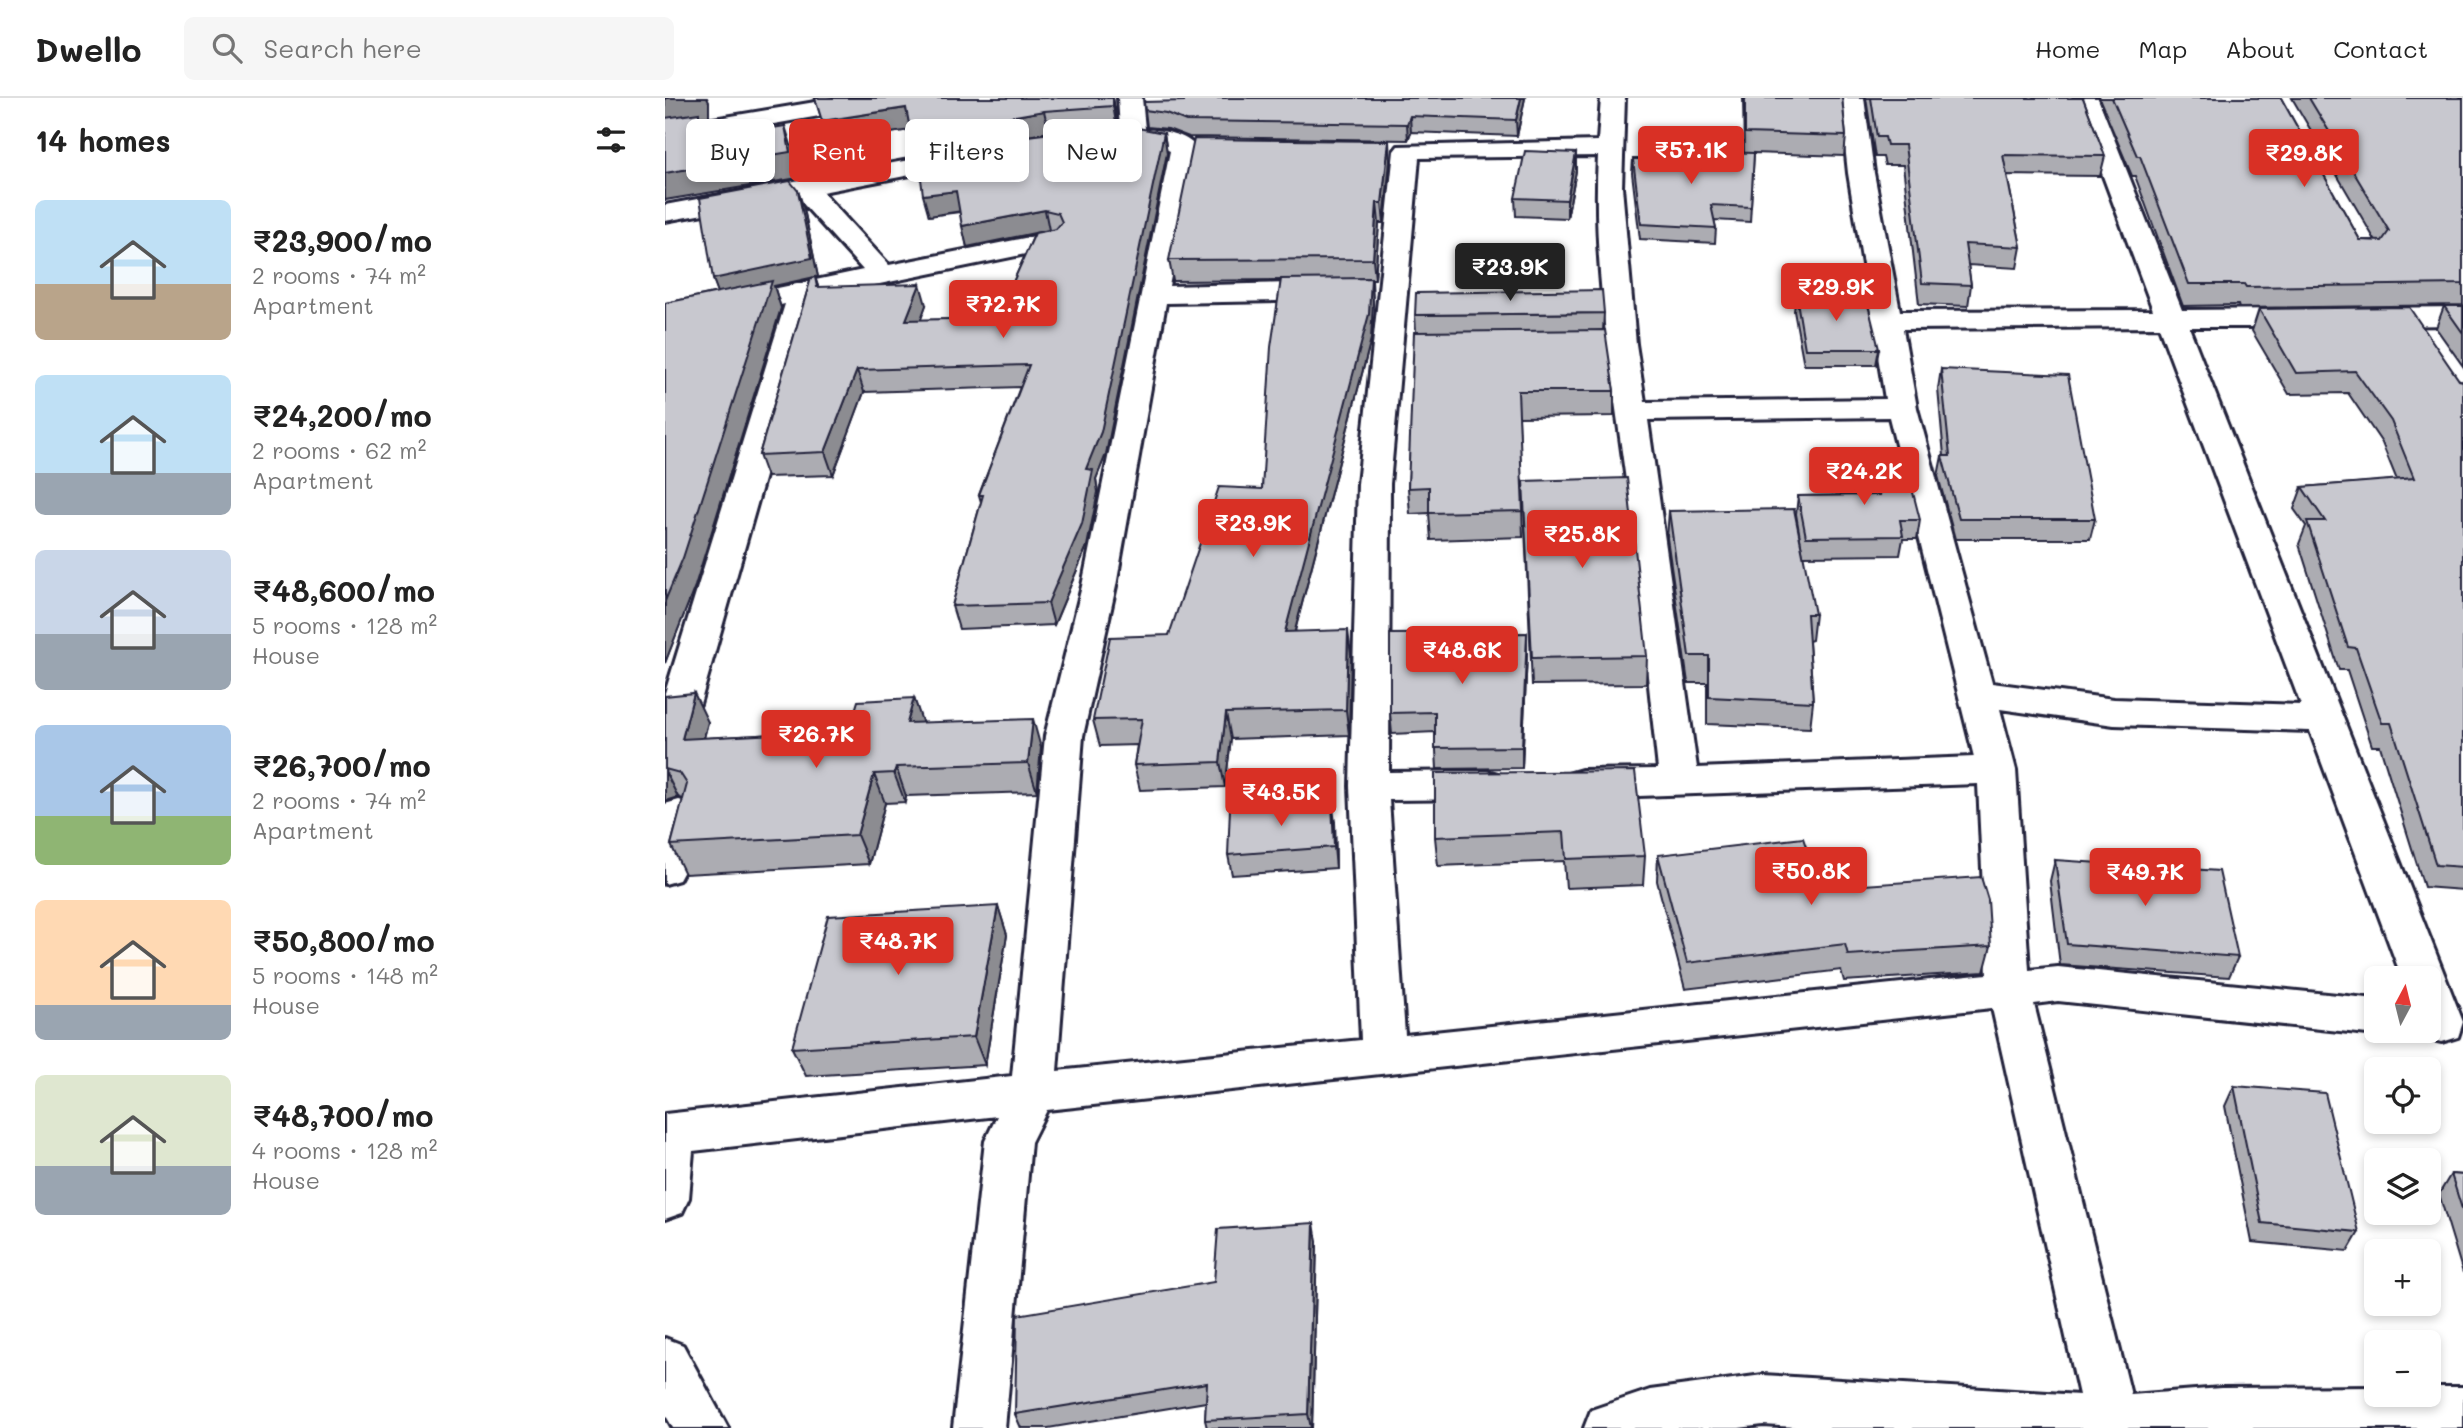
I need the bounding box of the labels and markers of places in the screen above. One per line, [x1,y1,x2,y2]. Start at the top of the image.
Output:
pin: ₹57.1K [1634,126,1748,186]
pin: ₹29.8K [2247,130,2361,189]
pin: ₹23.9K [1453,244,1567,303]
pin: ₹29.9K [1779,264,1893,323]
pin: ₹72.7K [946,280,1060,340]
pin: ₹24.2K [1807,448,1921,507]
pin: ₹23.9K [1196,500,1310,559]
pin: ₹25.8K [1525,510,1639,570]
pin: ₹48.6K [1405,626,1519,686]
pin: ₹26.7K [759,710,873,770]
pin: ₹43.5K [1224,768,1338,828]
pin: ₹50.8K [1754,848,1868,907]
pin: ₹49.7K [2088,848,2202,908]
pin: ₹48.7K [841,918,955,977]

